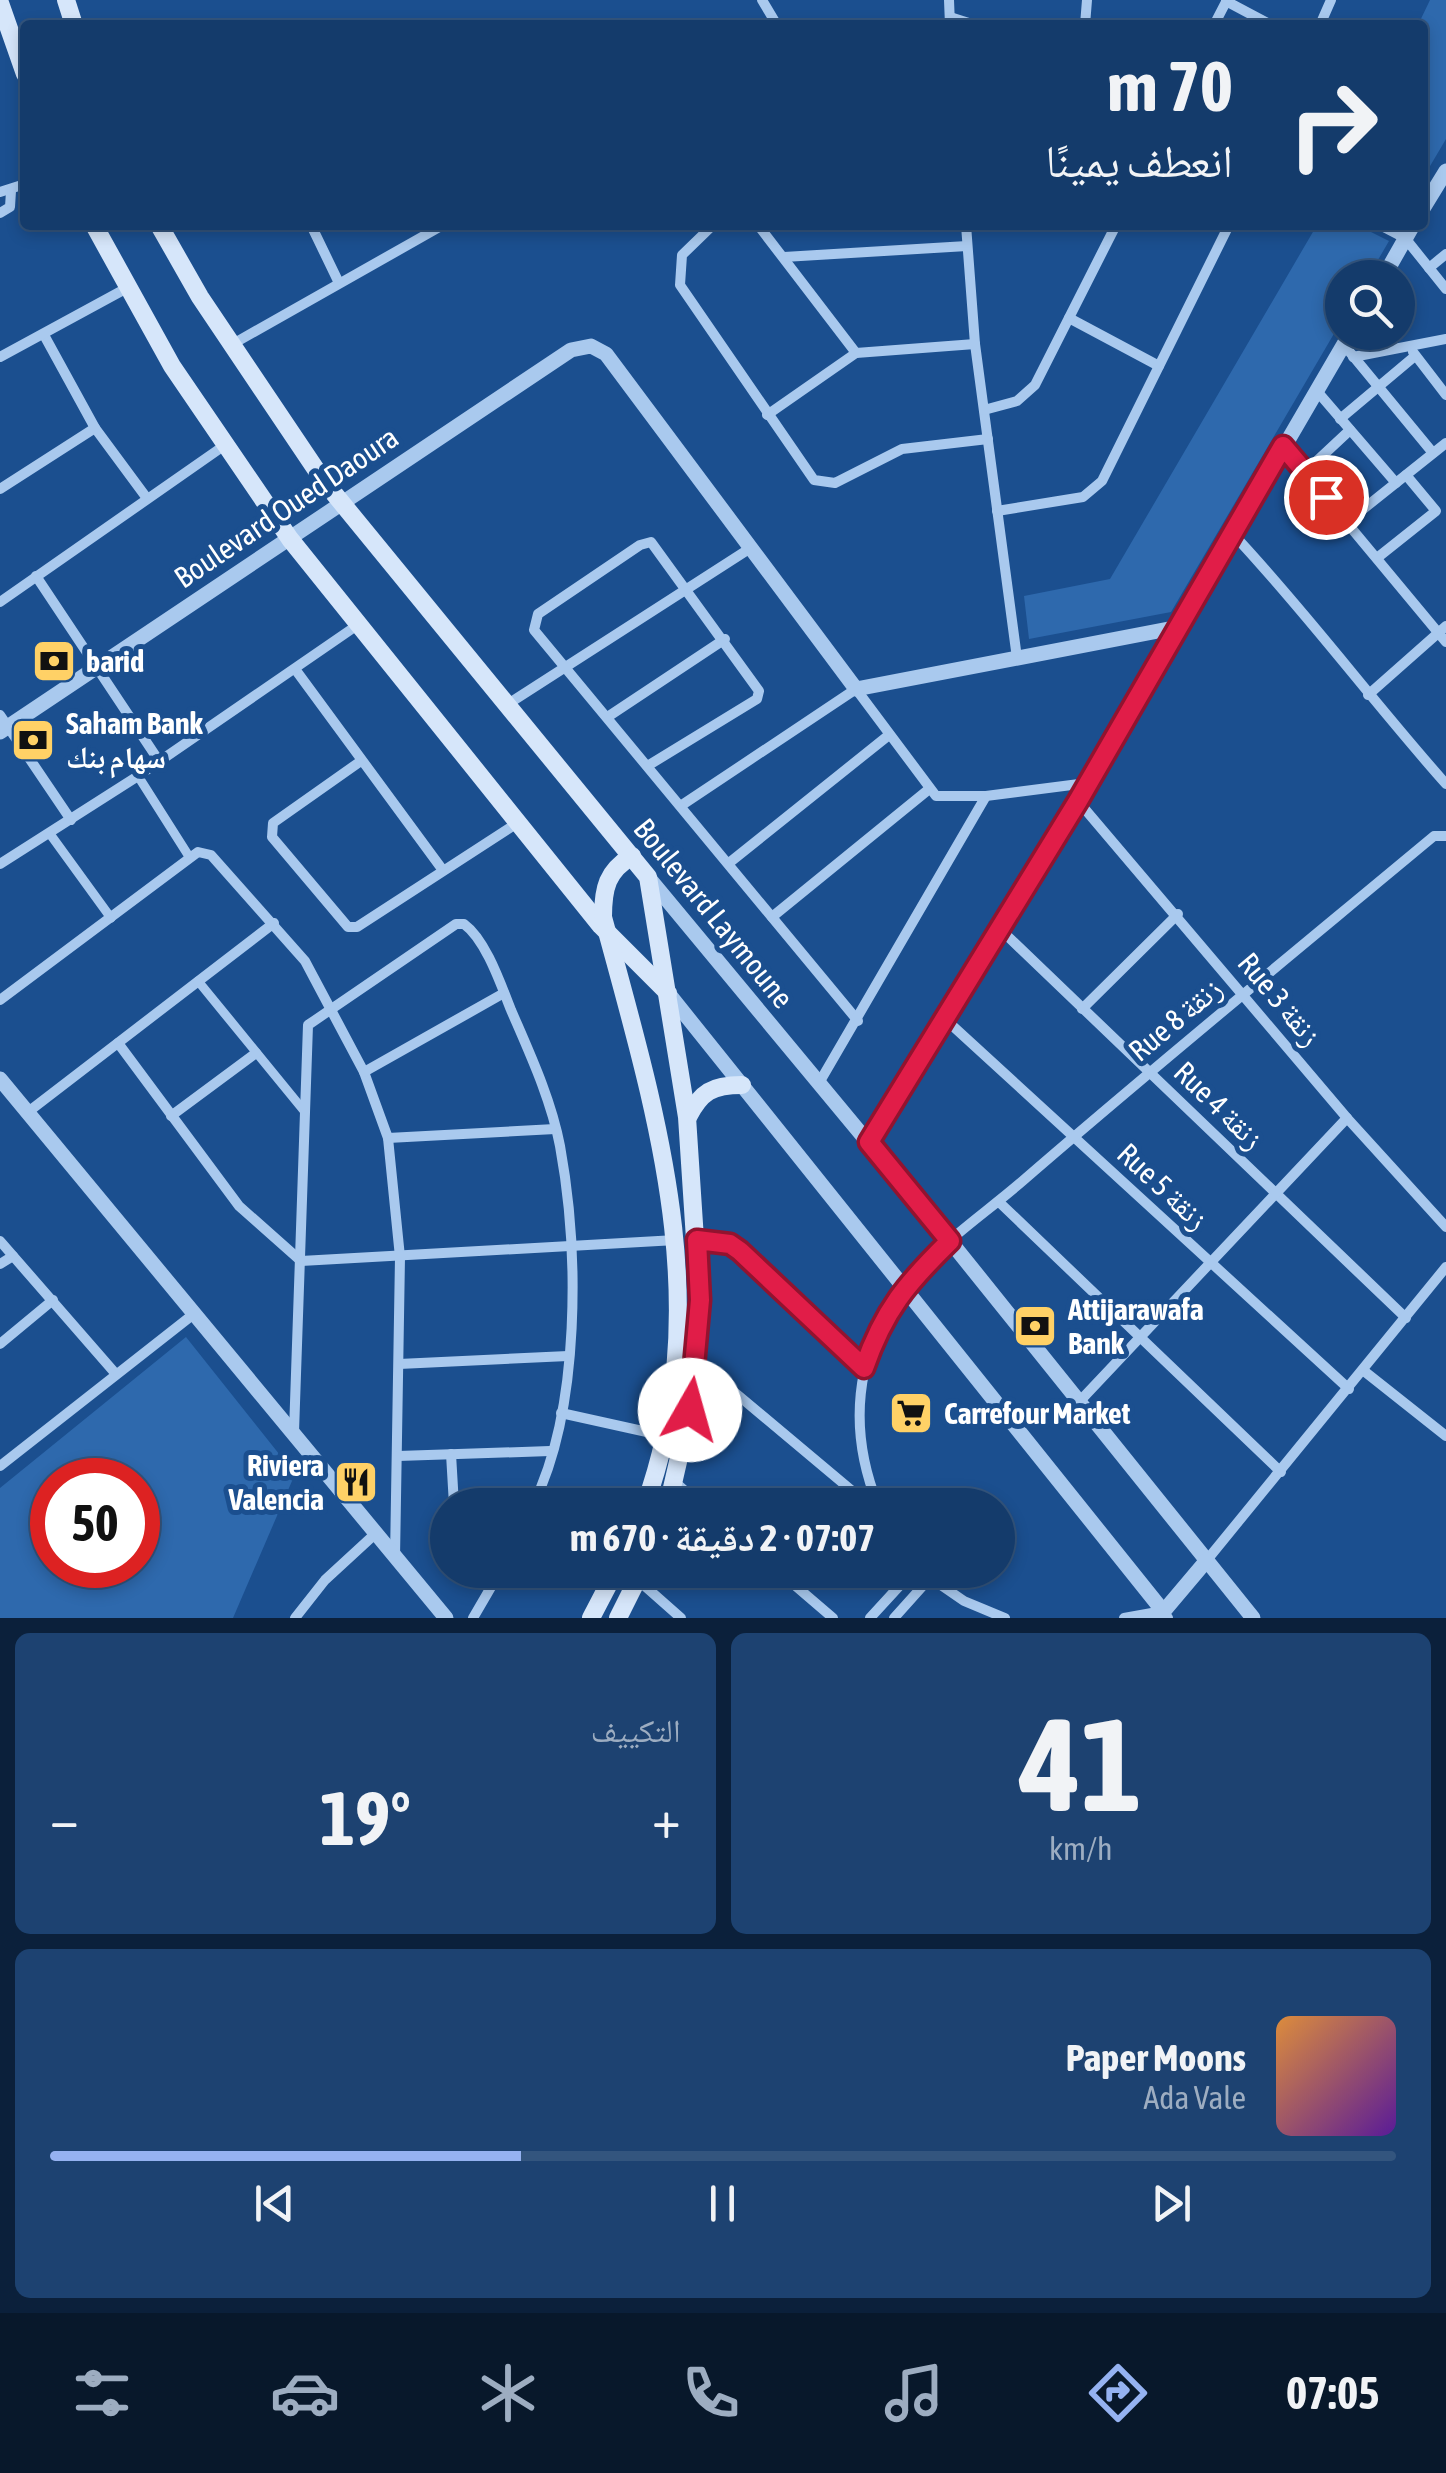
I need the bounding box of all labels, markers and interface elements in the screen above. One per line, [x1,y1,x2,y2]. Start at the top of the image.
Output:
text: 70 m [1107,46,1233,126]
icon: right [1268,60,1398,190]
text: انعطف يمينًا [1045,135,1233,187]
map controls [1325,260,1415,350]
button: search [1325,260,1415,350]
street label: Boulevard Oued Daoura [168,420,404,594]
pin [1284,455,1369,540]
icon: arrive [1299,470,1354,525]
bank icon: barid [31,638,77,684]
place label: barid [86,644,144,678]
place label: Saham Bank سهام بنك [66,706,203,779]
bank icon: Saham Bank سهام بنك [10,717,56,763]
street label: Boulevard Laymoune [627,812,801,1014]
street label: Rue 3 زنقة [1231,946,1329,1052]
street label: Rue 8 زنقة [1122,970,1228,1068]
street label: Rue 4 زنقة [1167,1054,1271,1156]
street label: Rue 5 زنقة [1111,1136,1215,1236]
place label: Attijarawafa Bank [1067,1292,1204,1360]
bank icon: Attijarawafa Bank [1012,1303,1058,1349]
position arrow [638,1358,742,1462]
supermarket icon: Carrefour Market [888,1390,934,1436]
place label: Carrefour Market [944,1396,1131,1430]
place label: Riviera Valencia [227,1448,324,1516]
speed limit sign: 50 [30,1458,160,1588]
restaurant icon: Riviera Valencia [333,1459,379,1505]
text: 07:07 · 2 دقيقة · 670 m [570,1516,875,1559]
text: 41 [1020,1690,1142,1839]
text: التكييف [591,1712,681,1749]
text: 19° [320,1775,411,1861]
text: − [50,1787,79,1850]
text: + [652,1787,680,1850]
text: km/h [1049,1830,1112,1867]
text: Paper Moons [1066,2036,1246,2079]
text: Ada Vale [1144,2079,1246,2116]
icon: previous [247,2176,302,2231]
icon: pause [695,2176,750,2231]
icon: next [1144,2176,1199,2231]
icon: filters [67,2358,137,2428]
icon: car [270,2358,340,2428]
icon: climate [473,2358,543,2428]
icon: phone [676,2358,746,2428]
icon: music [879,2358,949,2428]
icon: directions [1083,2358,1153,2428]
text: 07:05 [1286,2367,1379,2419]

